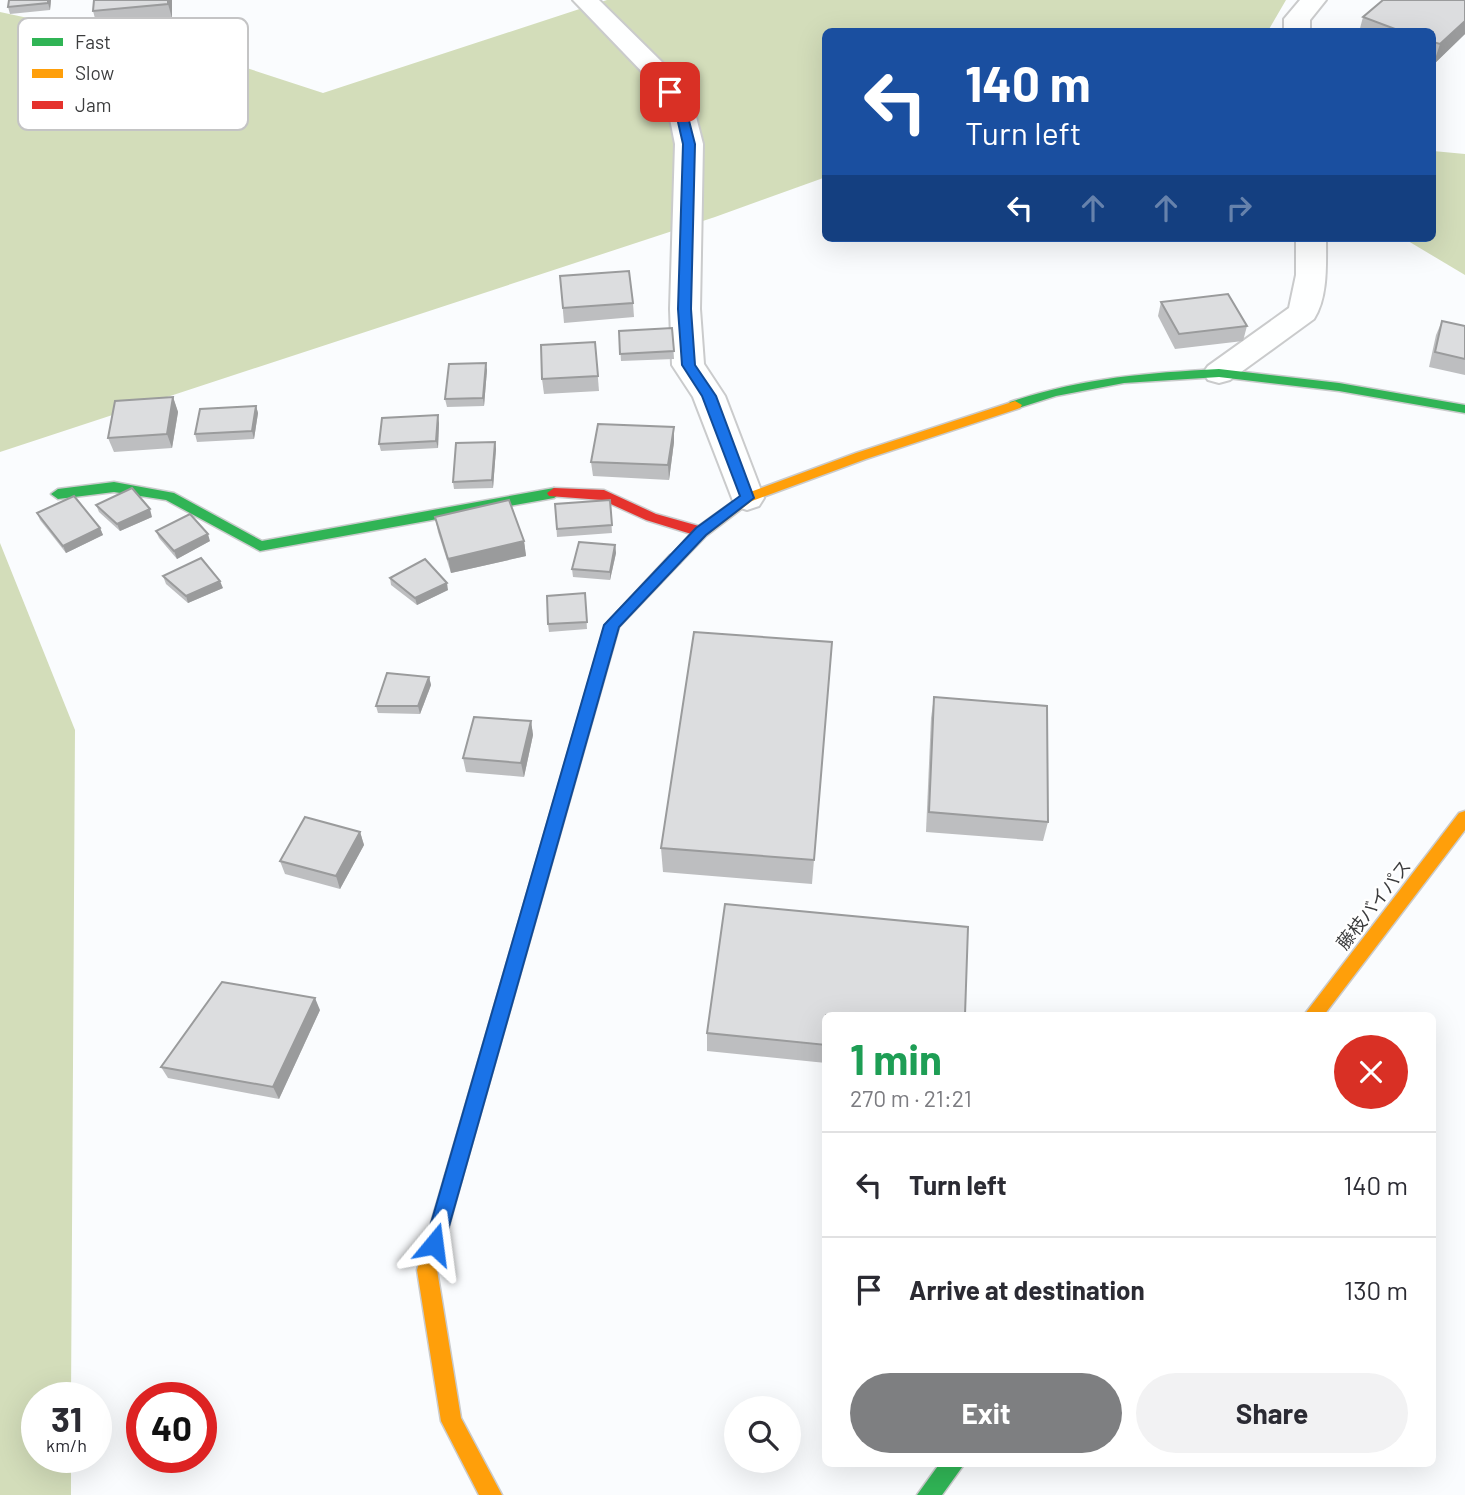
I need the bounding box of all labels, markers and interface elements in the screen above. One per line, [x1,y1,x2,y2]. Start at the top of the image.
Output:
legend [18,18,248,130]
text: Fast [75,30,111,53]
text: 140 m [965,53,1091,112]
icon: left [850,56,941,147]
text: Slow [75,61,114,84]
pin [640,62,700,122]
icon: arrive [651,73,689,111]
text: Jam [75,93,111,116]
text: Turn left [965,113,1082,151]
icon: left [1001,189,1039,227]
icon: ahead [1074,189,1112,227]
icon: ahead [1147,189,1185,227]
icon: right [1220,189,1258,227]
street label: 藤枝バイパス [1331,855,1415,954]
text: 1 min [850,1033,942,1083]
button: close [1334,1035,1408,1109]
text: 270 m · 21:21 [850,1084,972,1112]
icon: left [850,1166,888,1204]
text: Turn left [909,1169,1007,1200]
text: 140 m [1343,1169,1408,1200]
position arrow [397,1207,471,1281]
icon: arrive [850,1271,888,1309]
text: Arrive at destination [909,1274,1145,1305]
text: 130 m [1344,1274,1408,1305]
button: Exit [850,1373,1122,1453]
button: Share [1136,1373,1408,1453]
speed limit sign: 40 [126,1382,217,1473]
map controls [724,1396,801,1473]
button: search [724,1396,801,1473]
text: 31 [51,1397,82,1439]
text: km/h [46,1434,87,1456]

